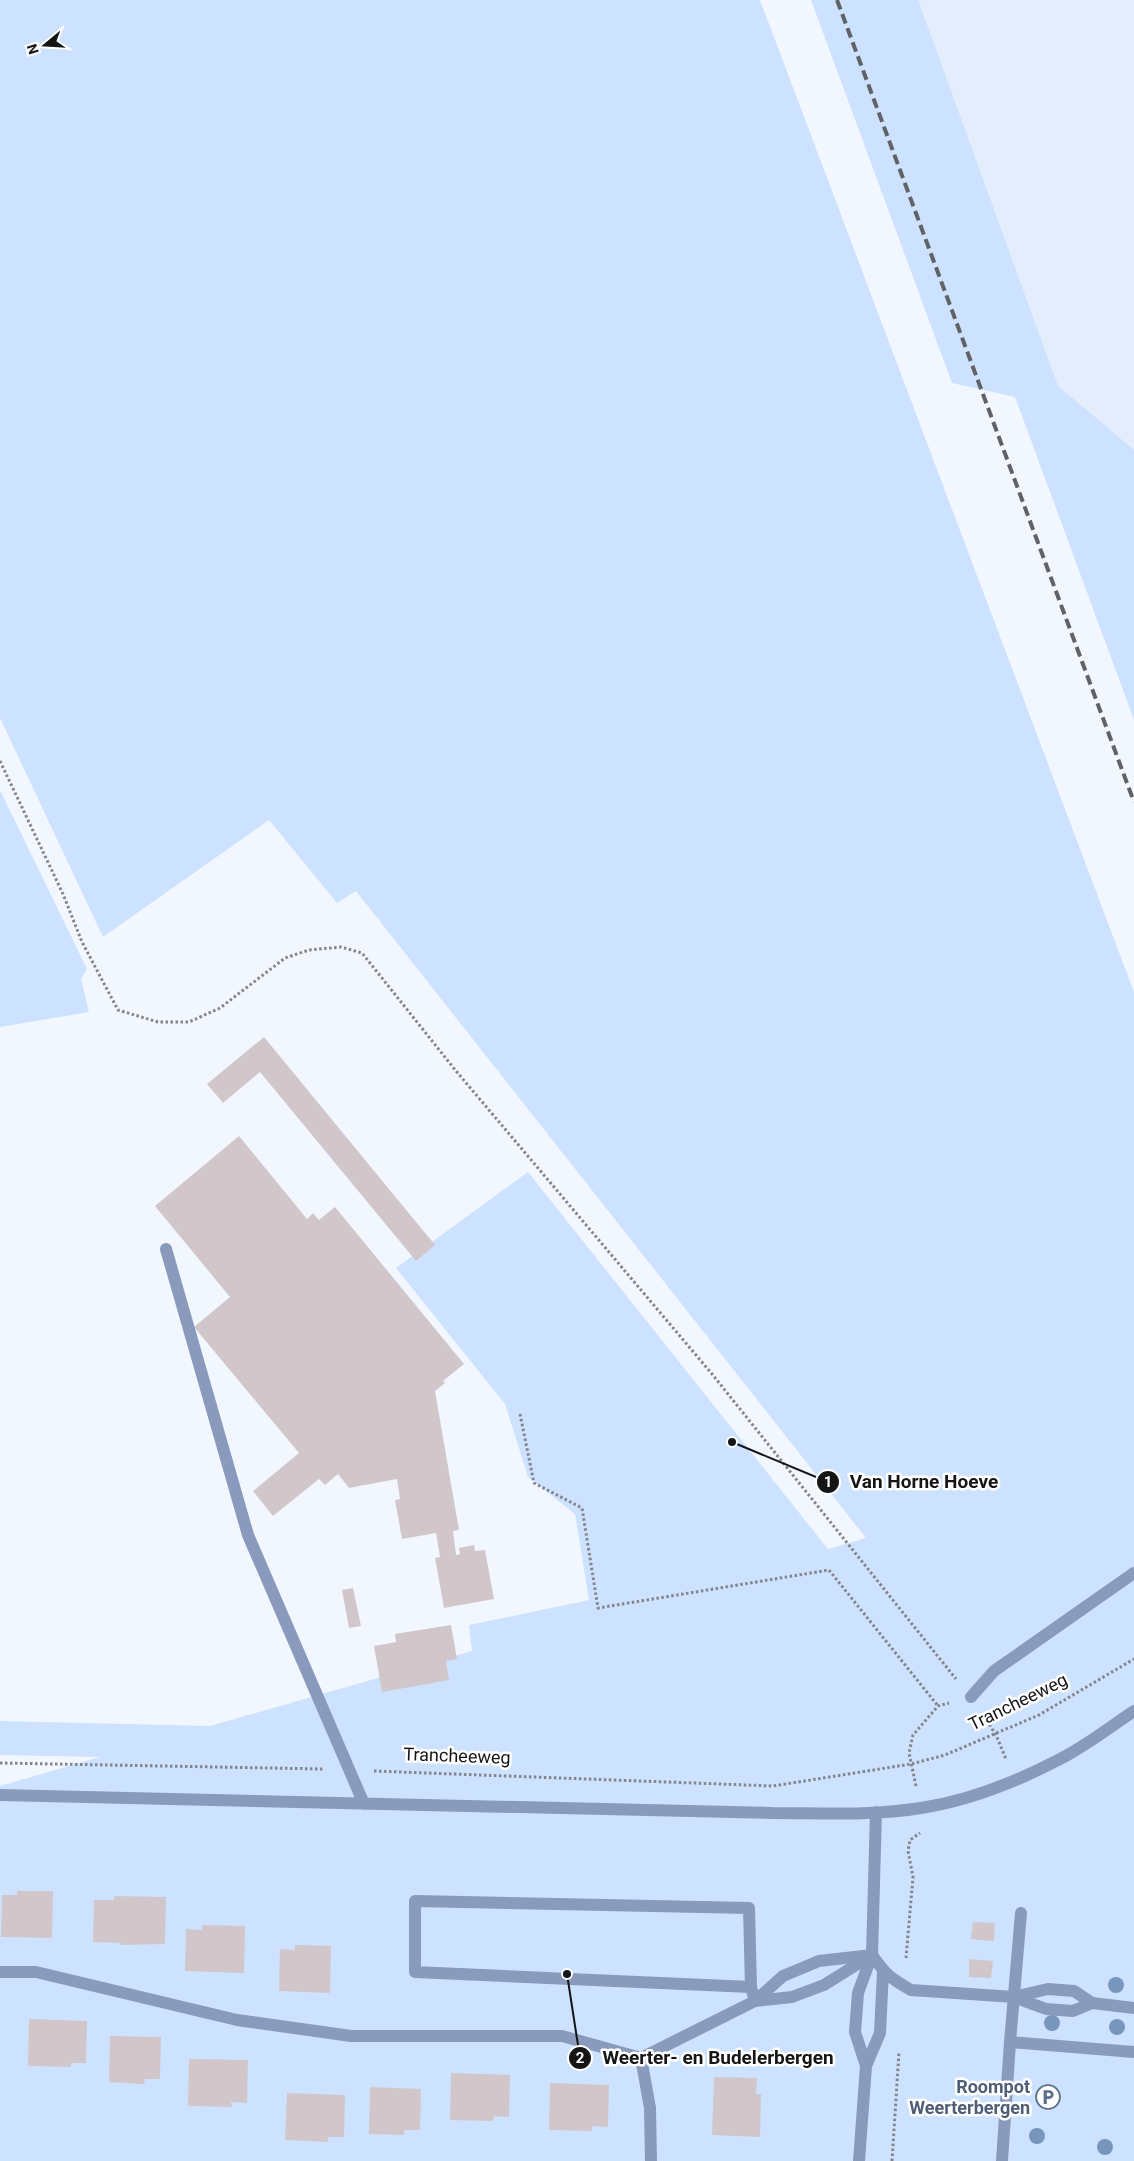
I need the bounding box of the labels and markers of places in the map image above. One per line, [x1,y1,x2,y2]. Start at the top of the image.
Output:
callout: Van Horne Hoeve [815,1465,1009,1499]
callout: Weerter- en Budelerbergen [567,2041,843,2075]
place label: Roompot Weerterbergen [909,2076,1030,2118]
parking icon: Roompot Weerterbergen [1035,2084,1061,2110]

